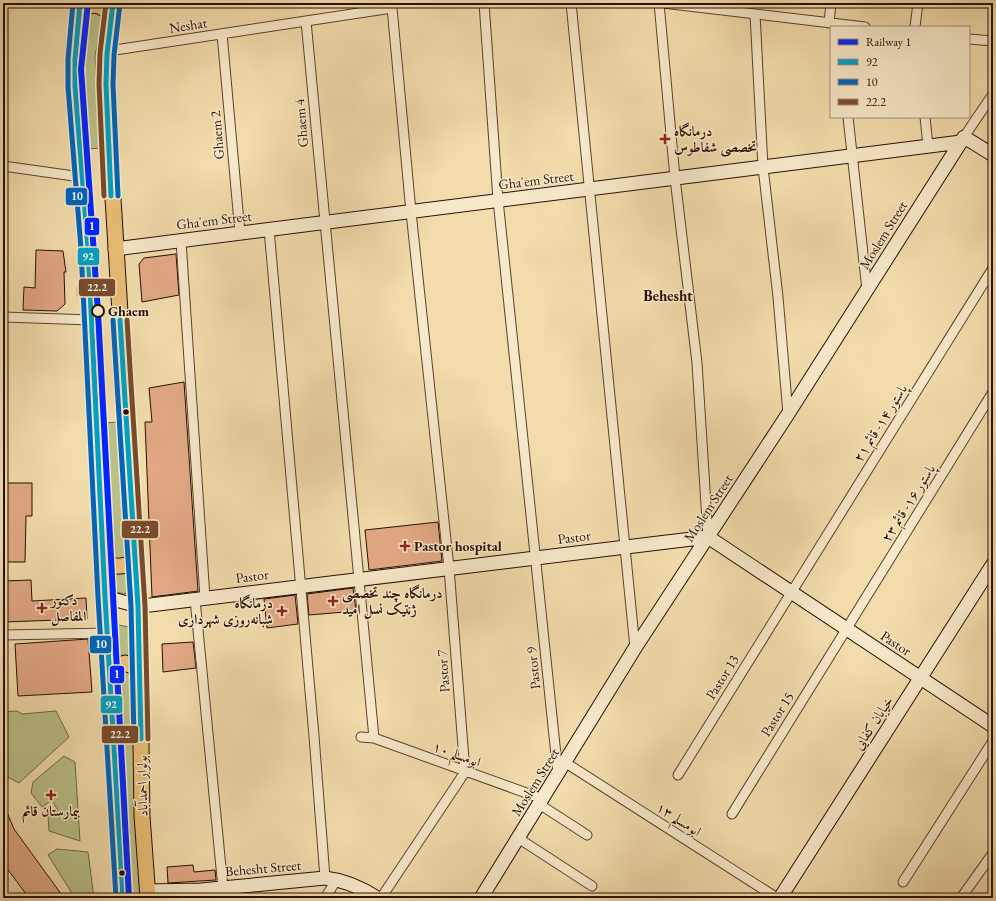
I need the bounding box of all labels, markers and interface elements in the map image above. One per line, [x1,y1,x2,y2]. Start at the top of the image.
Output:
street label: Neshat [168,13,209,37]
legend [830,26,970,118]
text: Railway 1 [866,34,912,50]
text: 92 [866,54,878,70]
text: 10 [866,74,878,90]
text: 22.2 [866,94,886,110]
street label: Ghaem 4 [290,98,312,148]
street label: Ghaem 2 [206,110,228,160]
place label: درمانگاه تخصصی شفاطوس [674,122,757,157]
marker: درمانگاه تخصصی شفاطوس [659,133,671,145]
street label: Gha'em Street [497,166,575,194]
line badge: 10 [65,187,88,206]
text: 10 [71,189,83,203]
street label: Moslem Street [855,197,911,272]
street label: Gha'em Street [175,206,253,234]
line badge: 1 [84,217,100,236]
text: 1 [89,219,95,233]
line badge: 92 [77,247,100,266]
text: 92 [82,249,94,263]
line badge: 22.2 [78,278,116,297]
text: 22.2 [87,280,107,294]
district label: Behesht [643,286,693,305]
place label: Ghaem [108,302,150,320]
marker: Ghaem [91,304,105,318]
street label: پاستور ۱۴- قائم ۲۱ [849,380,915,467]
unlabelled marker [121,407,131,417]
street label: پاستور ۱۶- قائم ۲۳ [877,460,943,547]
street label: Moslem Street [679,470,737,545]
line badge: 22.2 [121,520,159,539]
text: 22.2 [130,522,150,536]
street label: Pastor [556,526,592,548]
place label: Pastor hospital [414,537,502,555]
marker: Pastor hospital [399,540,411,552]
street label: Pastor [234,565,270,587]
place label: درمانگاه چند تخصصی ژنتیک نسل امید [342,584,443,619]
place label: دكتور المفاصل [49,591,86,626]
place label: درمانگاه شبانه‌روزی شهرداری [178,594,273,629]
marker: درمانگاه چند تخصصی ژنتیک نسل امید [327,595,339,607]
marker: دكتور المفاصل [36,602,48,614]
marker: درمانگاه شبانه‌روزی شهرداری [276,605,288,617]
street label: Pastor [877,626,915,660]
line badge: 10 [89,635,112,654]
text: 10 [95,637,107,651]
street label: Pastor 9 [522,646,544,690]
street label: Pastor 7 [433,649,453,693]
street label: Pastor 13 [701,651,743,703]
line badge: 1 [109,665,125,684]
text: 1 [114,667,120,681]
street label: Pastor 15 [756,688,798,740]
street label: خیابان کفایی [849,693,898,754]
line badge: 92 [100,695,123,714]
text: 92 [105,697,117,711]
line badge: 22.2 [101,725,139,744]
text: 22.2 [110,727,130,741]
street label: ابومسلم ۱۰ [428,737,484,777]
street label: Moslem Street [507,744,563,819]
street label: بولوار احمدآباد [132,755,152,817]
marker: بیمارستان قائم [45,789,57,801]
street label: ابومسلم ۱۳ [650,798,705,845]
place label: بیمارستان قائم [22,802,81,824]
street label: Behesht Street [224,856,302,880]
unlabelled marker [117,868,127,878]

